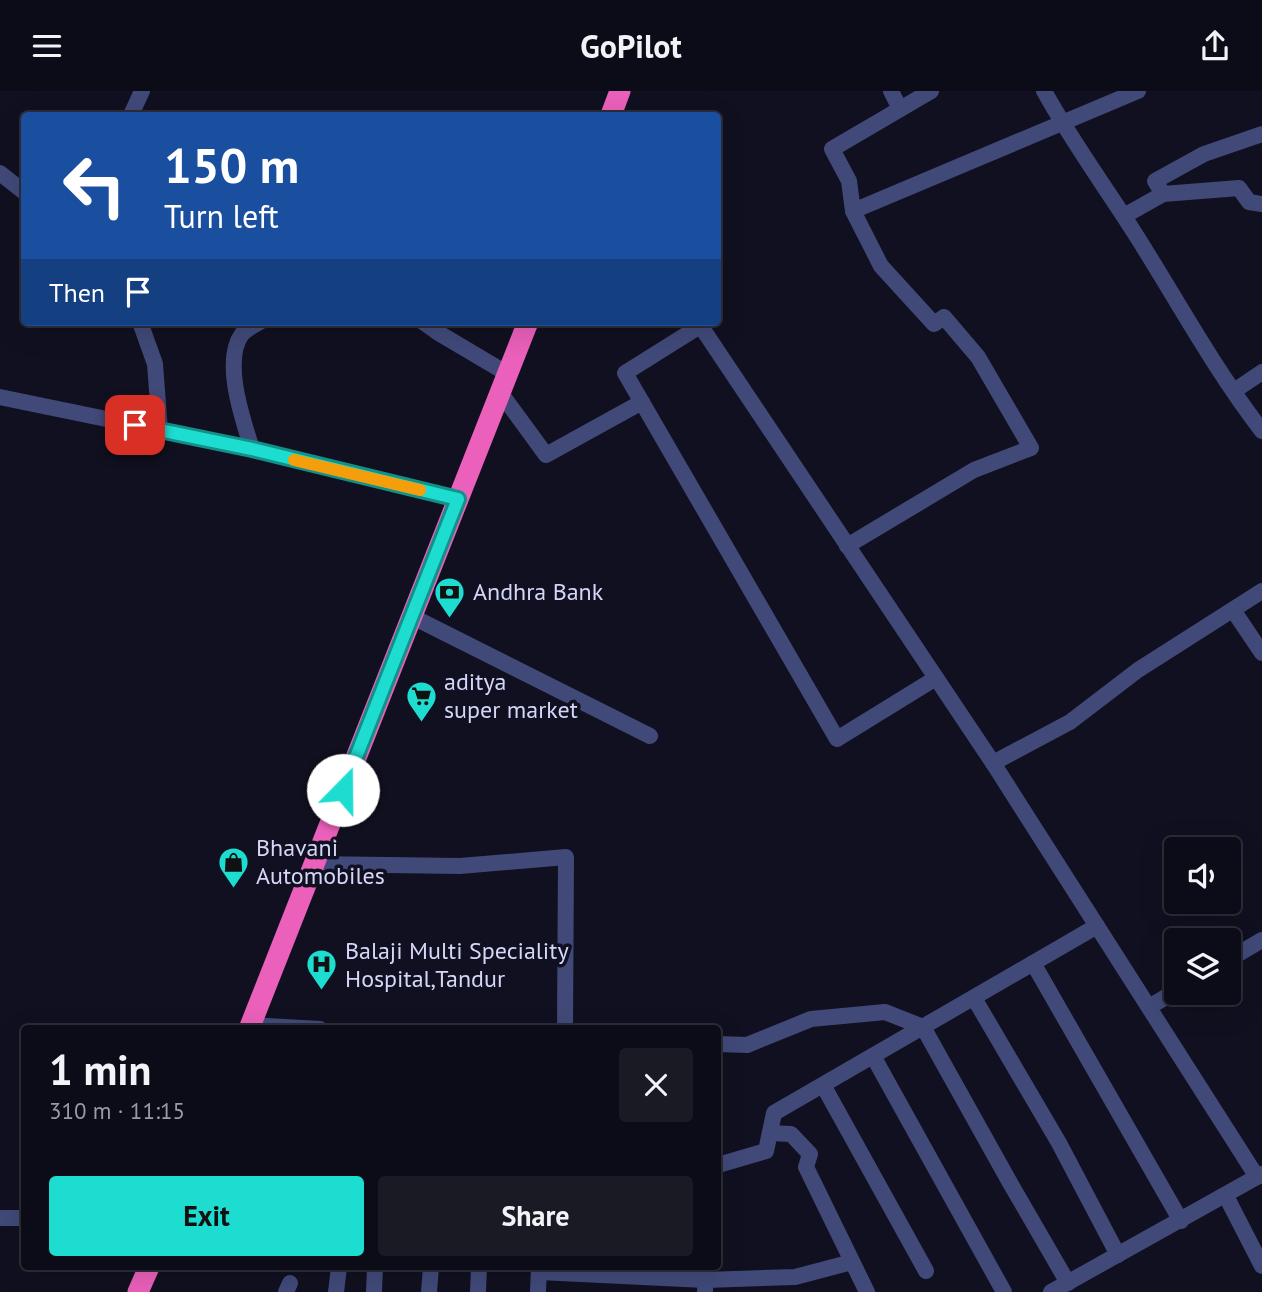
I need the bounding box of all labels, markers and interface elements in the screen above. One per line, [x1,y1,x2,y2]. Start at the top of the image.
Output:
text: GoPilot [580,25,682,67]
icon: menu [28,27,66,65]
icon: share [1196,27,1234,65]
text: 150 m [164,133,299,197]
icon: left [49,140,140,231]
text: Turn left [164,195,279,237]
icon: arrive [119,273,157,311]
text: Then [49,276,105,309]
pin [105,395,165,455]
icon: arrive [116,406,154,444]
bank icon: Andhra Bank [433,575,467,619]
place label: Andhra Bank [473,576,604,607]
place label: aditya super market [444,666,578,725]
supermarket icon: aditya super market [404,679,438,723]
position arrow [306,753,380,827]
place label: Bhavani Automobiles [256,832,385,891]
map controls [1164,837,1241,1005]
button: sound [1164,837,1241,914]
shop icon: Bhavani Automobiles [216,845,250,889]
button: layers [1164,928,1241,1005]
place label: Balaji Multi Speciality Hospital,Tandur [345,935,569,994]
hospital icon: Balaji Multi Speciality Hospital,Tandur [305,948,339,992]
text: 1 min [49,1042,151,1097]
button: close [619,1048,693,1122]
text: 310 m · 11:15 [49,1096,185,1125]
button: Exit [49,1176,364,1256]
button: Share [378,1176,693,1256]

